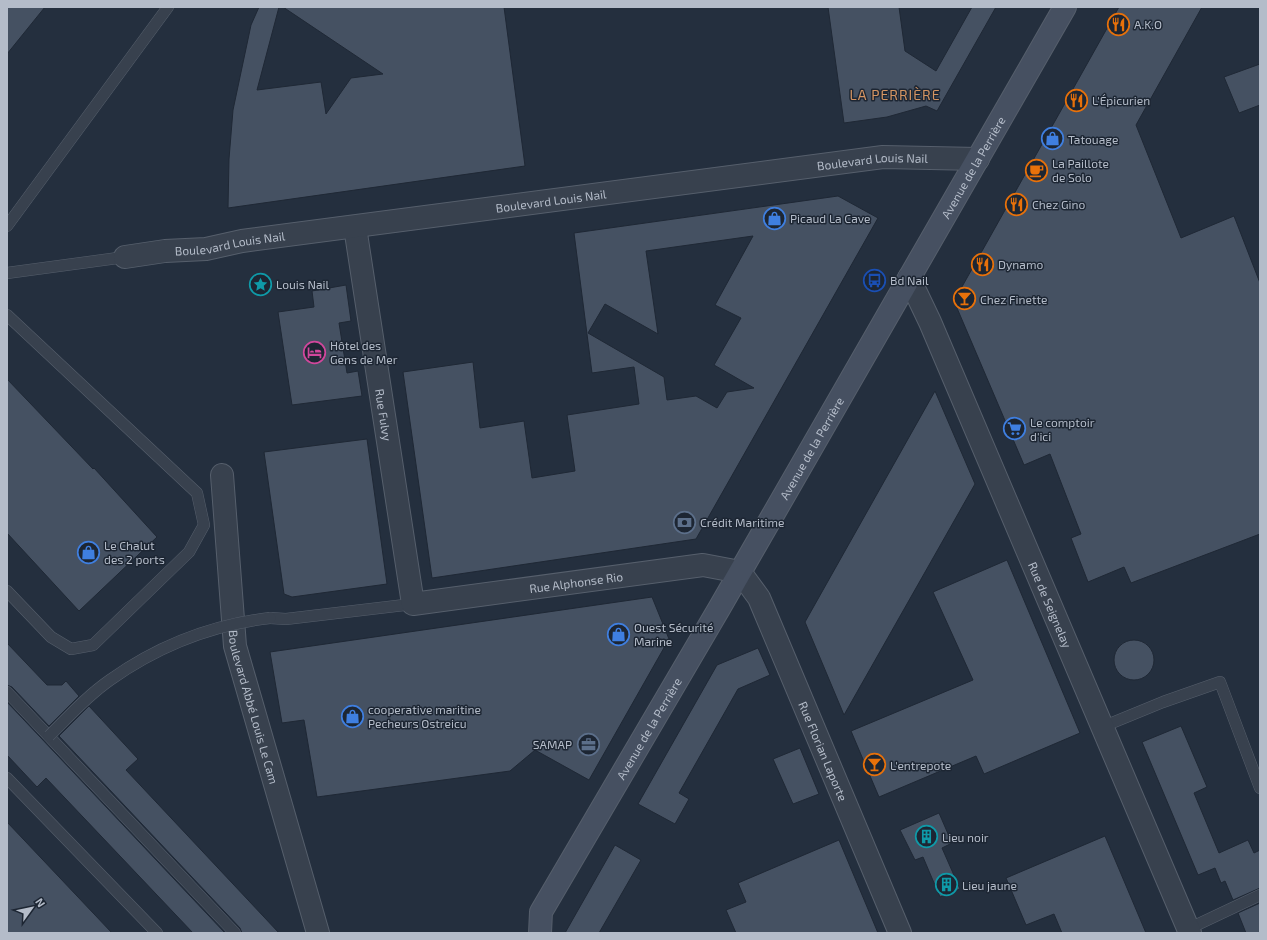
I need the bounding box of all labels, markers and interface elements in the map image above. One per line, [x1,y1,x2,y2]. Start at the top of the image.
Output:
restaurant icon: A.K.O [1105,11,1131,37]
place label: A.K.O [1134,17,1162,31]
district label: LA PERRIÈRE [849,86,941,103]
restaurant icon: L'Épicurien [1063,87,1089,113]
place label: L'Épicurien [1092,93,1150,107]
street label: Avenue de la Perrière [938,114,1008,221]
shop icon: Tatouage [1040,126,1066,152]
place label: Tatouage [1068,132,1118,146]
street label: Boulevard Louis Nail [816,150,928,173]
place label: La Paillote de Solo [1052,156,1109,184]
cafe icon: La Paillote de Solo [1023,157,1049,183]
street label: Boulevard Louis Nail [495,186,608,215]
restaurant icon: Chez Gino [1004,191,1030,217]
place label: Chez Gino [1032,197,1086,211]
shop icon: Picaud La Cave [761,205,787,231]
place label: Picaud La Cave [790,211,871,225]
street label: Boulevard Louis Nail [174,228,286,258]
restaurant icon: Dynamo [970,251,996,277]
place label: Dynamo [998,257,1043,271]
bus stop icon: Bd Nail [861,267,887,293]
place icon: Louis Nail [248,271,274,297]
place label: Bd Nail [890,273,929,287]
place label: Louis Nail [276,277,330,291]
bar icon: Chez Finette [951,286,977,312]
place label: Chez Finette [980,292,1048,306]
place label: Hôtel des Gens de Mer [330,338,398,366]
hotel icon: Hôtel des Gens de Mer [301,339,327,365]
street label: Rue Fulvy [373,388,395,442]
street label: Avenue de la Perrière [777,395,846,502]
place label: Le comptoir d'ici [1030,415,1095,443]
supermarket icon: Le comptoir d'ici [1002,416,1028,442]
bank icon: Crédit Maritime [671,509,697,535]
place label: Crédit Maritime [700,515,784,529]
place label: Le Chalut des 2 ports [104,538,165,566]
shop icon: Le Chalut des 2 ports [76,539,102,565]
street label: Rue de Seignelay [1026,560,1075,651]
street label: Rue Alphonse Rio [528,569,624,595]
place label: Ouest Sécurité Marine [634,620,713,648]
shop icon: Ouest Sécurité Marine [605,621,631,647]
street label: Boulevard Abbé Louis Le Cam [227,629,281,785]
street label: Avenue de la Perrière [614,675,684,782]
street label: Rue Florian Laporte [796,699,851,803]
place label: cooperative maritine Pecheurs Ostreicu [368,702,481,730]
shop icon: cooperative maritine Pecheurs Ostreicu [340,703,366,729]
office icon: SAMAP [575,731,601,757]
place label: SAMAP [533,737,572,751]
bar icon: L'entrepote [862,752,888,778]
place label: L'entrepote [890,758,951,772]
building icon: Lieu noir [914,824,940,850]
place label: Lieu noir [942,830,989,844]
building icon: Lieu jaune [934,872,960,898]
place label: Lieu jaune [962,878,1017,893]
north arrow [12,888,52,928]
text: N [33,895,48,909]

